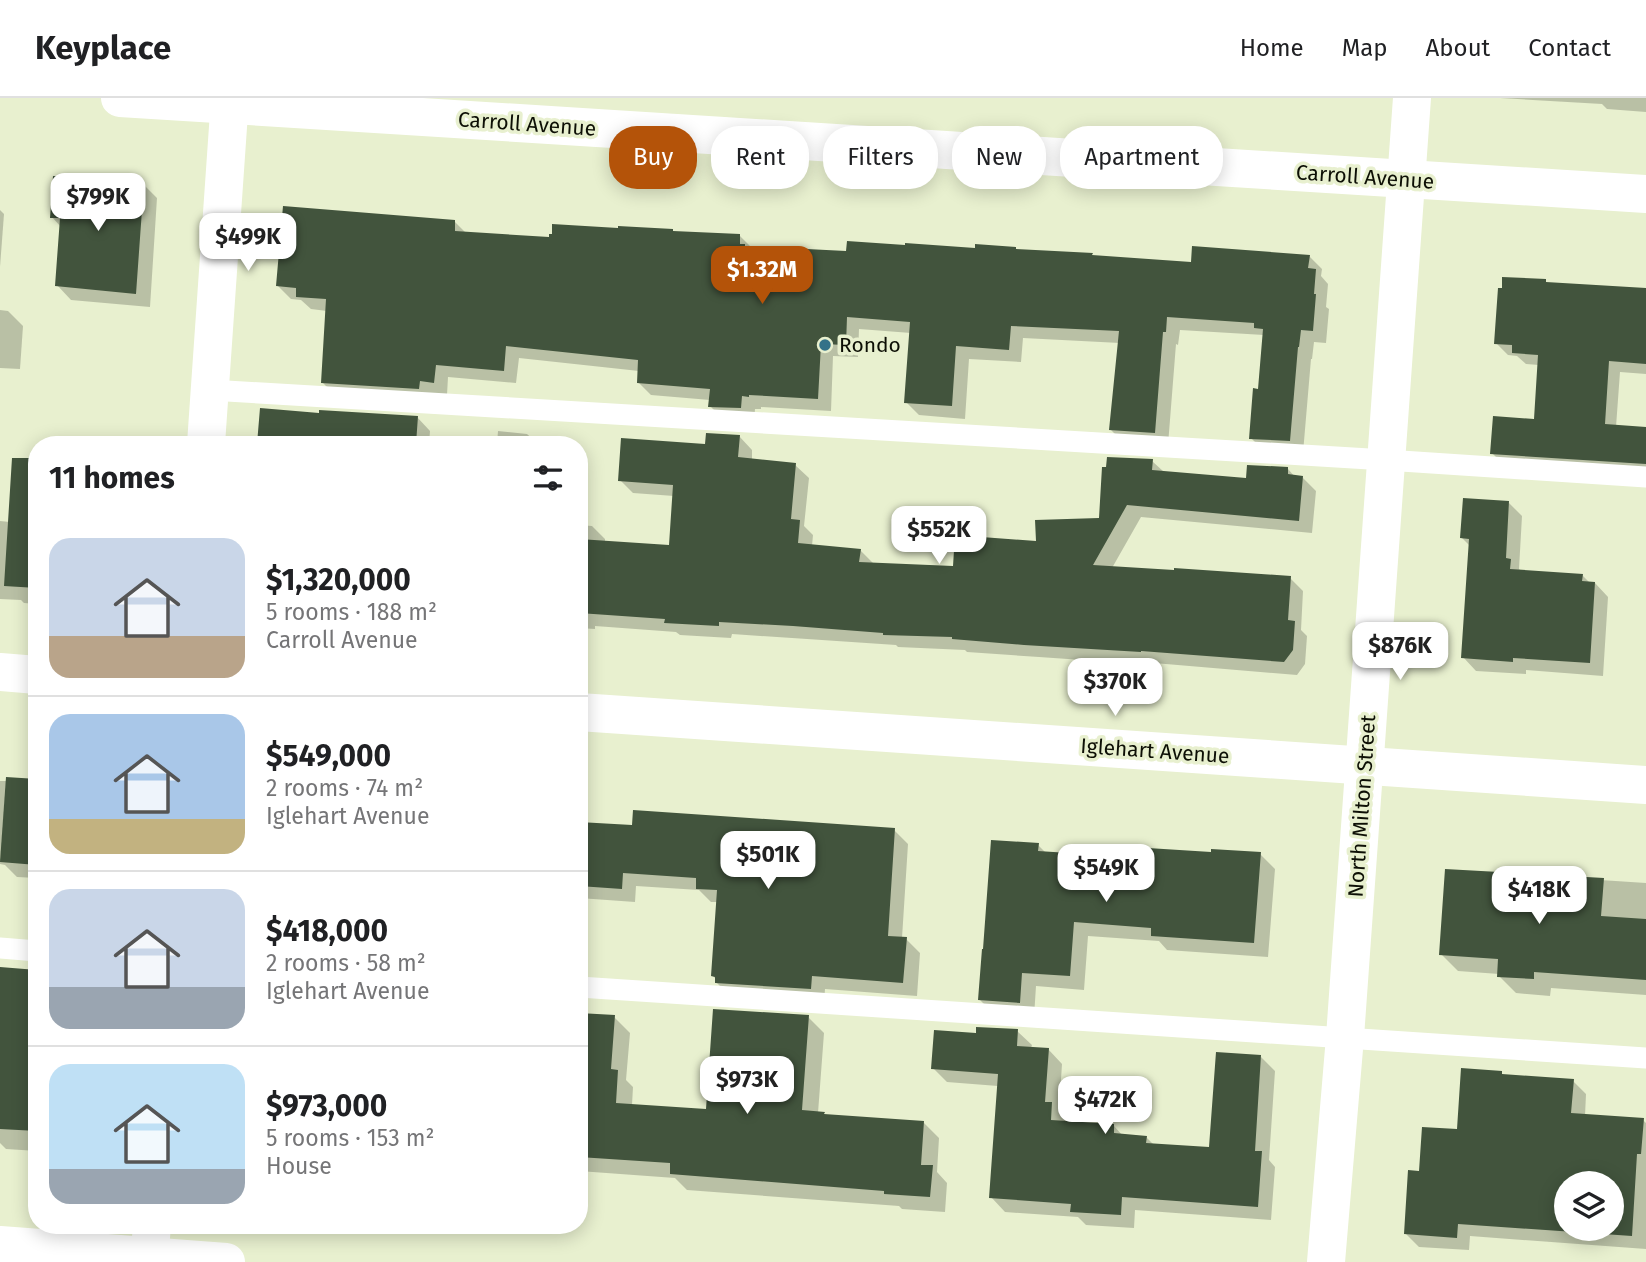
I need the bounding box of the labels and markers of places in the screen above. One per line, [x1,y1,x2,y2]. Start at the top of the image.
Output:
pin: $799K [49,174,147,233]
pin: $499K [199,214,297,273]
pin: $1.32M [705,246,819,306]
place label: Rondo [839,332,901,358]
marker: Rondo [817,337,833,353]
pin: $552K [890,506,988,566]
pin: $876K [1351,622,1449,682]
pin: $370K [1066,658,1164,718]
pin: $501K [719,832,817,891]
pin: $549K [1057,844,1155,904]
pin: $418K [1490,866,1588,926]
pin: $973K [698,1056,796,1116]
pin: $472K [1056,1076,1154,1136]

